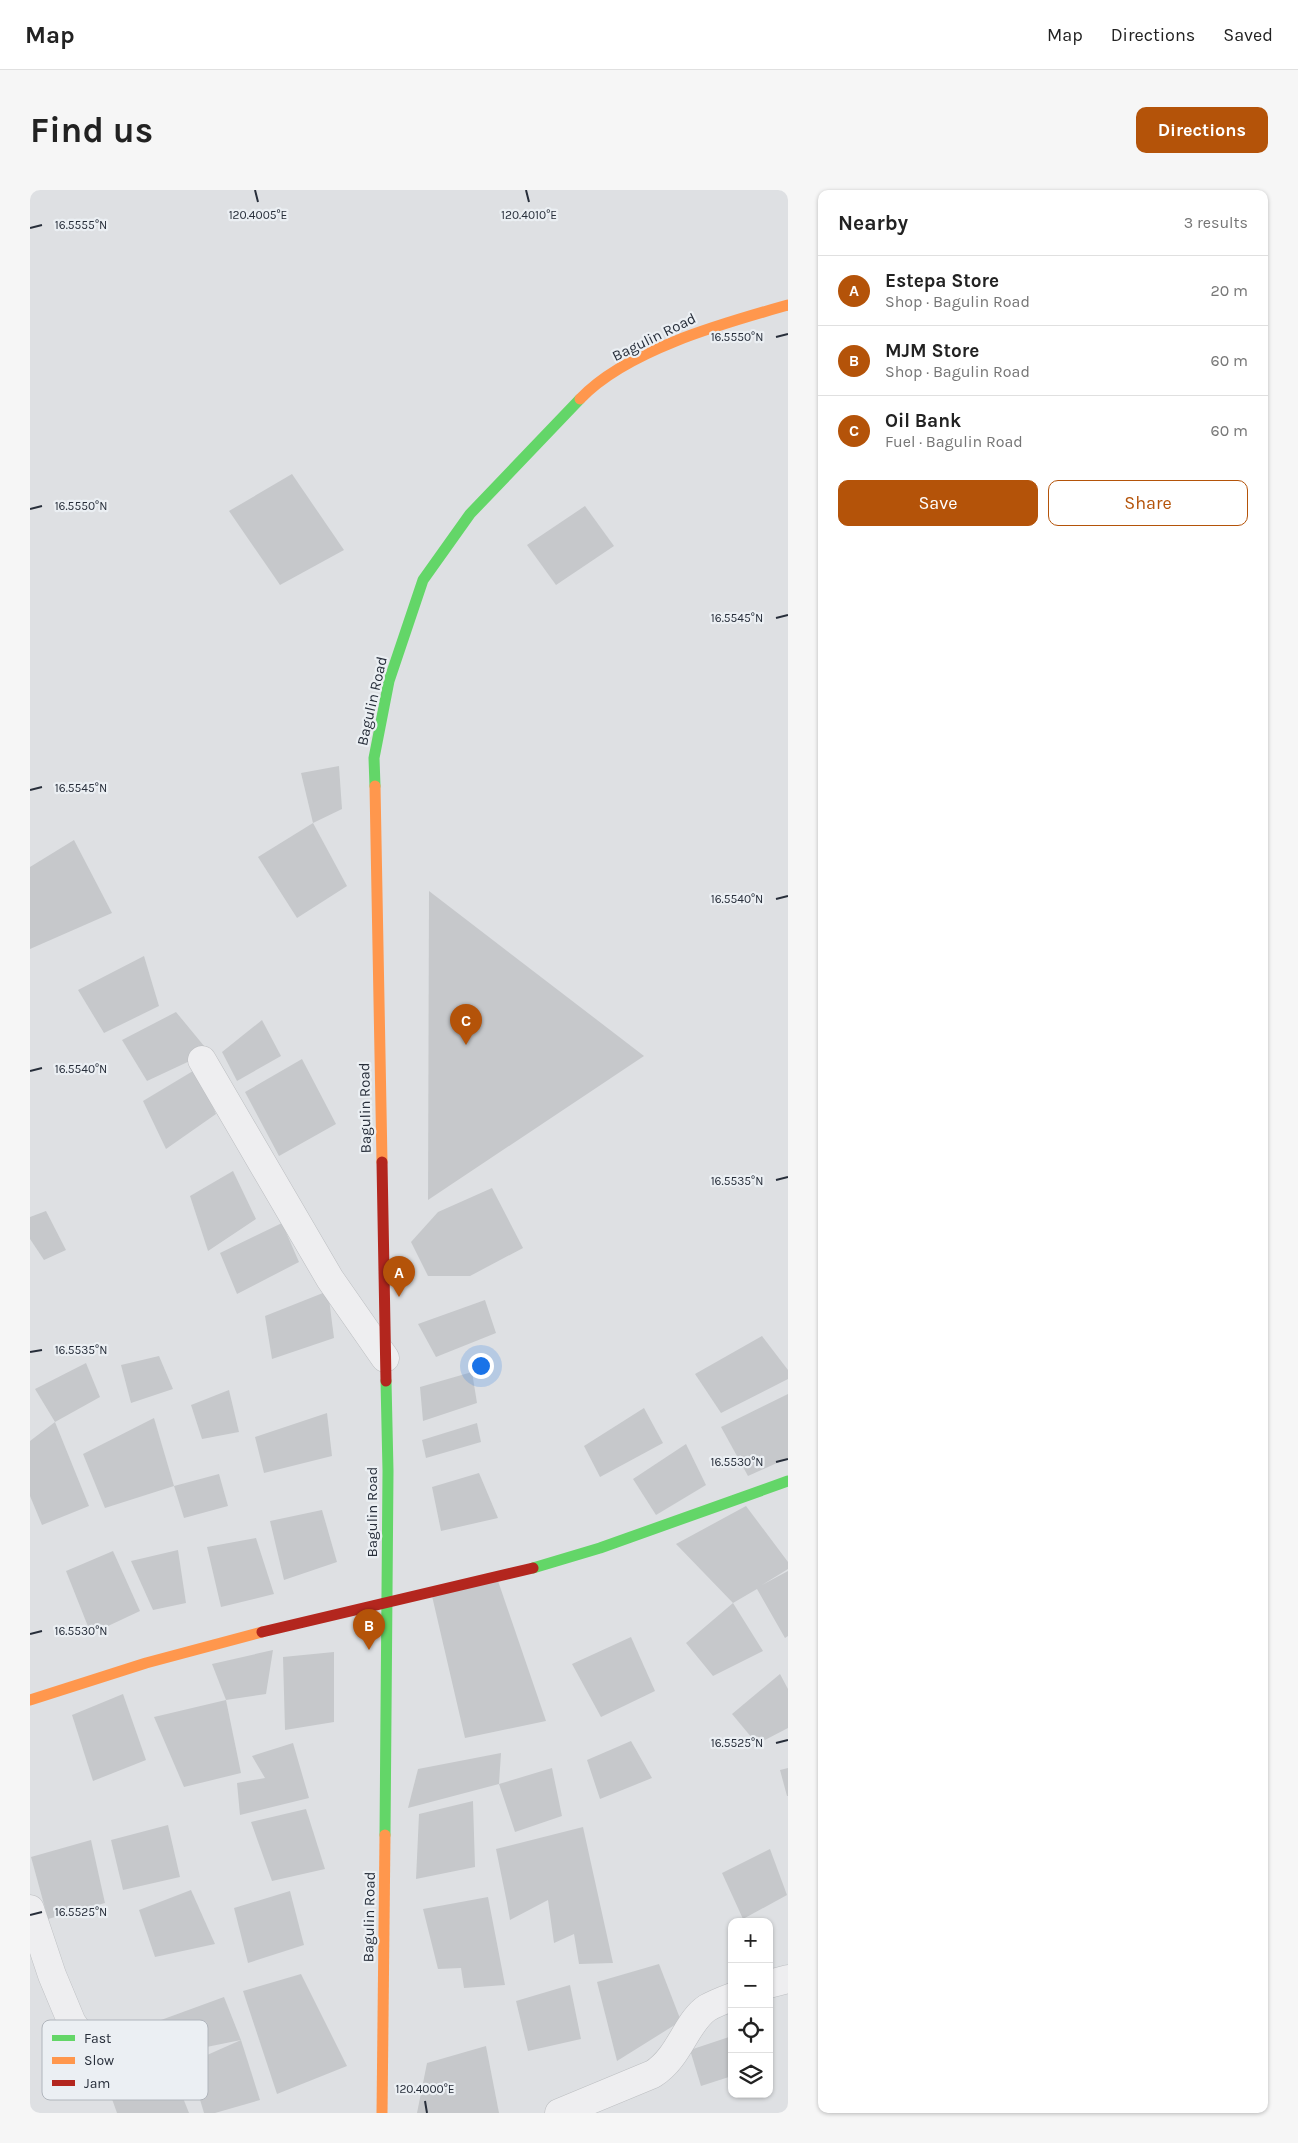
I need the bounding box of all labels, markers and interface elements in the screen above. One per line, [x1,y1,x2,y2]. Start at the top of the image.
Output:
text: Map [25,21,75,49]
text: Map [1047,24,1083,46]
text: Directions [1111,24,1195,46]
text: Saved [1223,24,1273,46]
button: Directions [1136,107,1268,153]
text: Find us [30,110,153,151]
text: 120.4005°E [229,208,287,222]
text: 120.4010°E [501,208,557,222]
text: Nearby [838,211,908,235]
text: 3 results [1184,213,1248,232]
text: 16.5555°N [55,218,107,232]
text: Estepa Store [885,270,999,292]
text: A [849,281,859,300]
text: 20 m [1210,281,1248,300]
text: Shop · Bagulin Road [885,292,1030,311]
street label: Bagulin Road [609,309,699,365]
text: 16.5550°N [711,330,763,344]
text: MJM Store [885,340,979,362]
text: B [849,351,859,370]
text: 60 m [1211,351,1248,370]
text: Shop · Bagulin Road [885,362,1030,381]
text: Oil Bank [885,410,961,432]
text: C [849,421,859,440]
text: 60 m [1211,421,1248,440]
text: Fuel · Bagulin Road [885,432,1023,451]
button: Save [838,480,1038,526]
button: Share [1048,480,1248,526]
text: 16.5550°N [55,499,107,513]
text: 16.5545°N [711,611,763,625]
street label: Bagulin Road [353,655,391,747]
text: 16.5545°N [55,781,107,795]
text: 16.5540°N [711,892,763,906]
pin: C [450,1004,482,1045]
text: 16.5540°N [55,1062,107,1076]
street label: Bagulin Road [355,1062,375,1154]
text: 16.5535°N [711,1174,763,1188]
pin: A [383,1256,415,1297]
text: 16.5535°N [55,1343,107,1357]
your location [468,1353,494,1379]
text: 16.5530°N [710,1455,764,1469]
street label: Bagulin Road [363,1467,381,1557]
pin: B [353,1609,385,1650]
text: 16.5530°N [54,1624,108,1638]
text: 16.5525°N [711,1736,763,1750]
street label: Bagulin Road [359,1871,379,1963]
text: 16.5525°N [55,1905,107,1919]
map controls [728,1918,773,2098]
button: + [728,1918,773,1963]
button: − [728,1963,773,2008]
button: locate [728,2008,773,2053]
legend [42,2020,208,2100]
text: Fast [84,2030,111,2047]
text: Slow [84,2052,114,2069]
button: layers [728,2053,773,2098]
text: Jam [84,2075,110,2092]
text: 120.4000°E [395,2082,455,2096]

